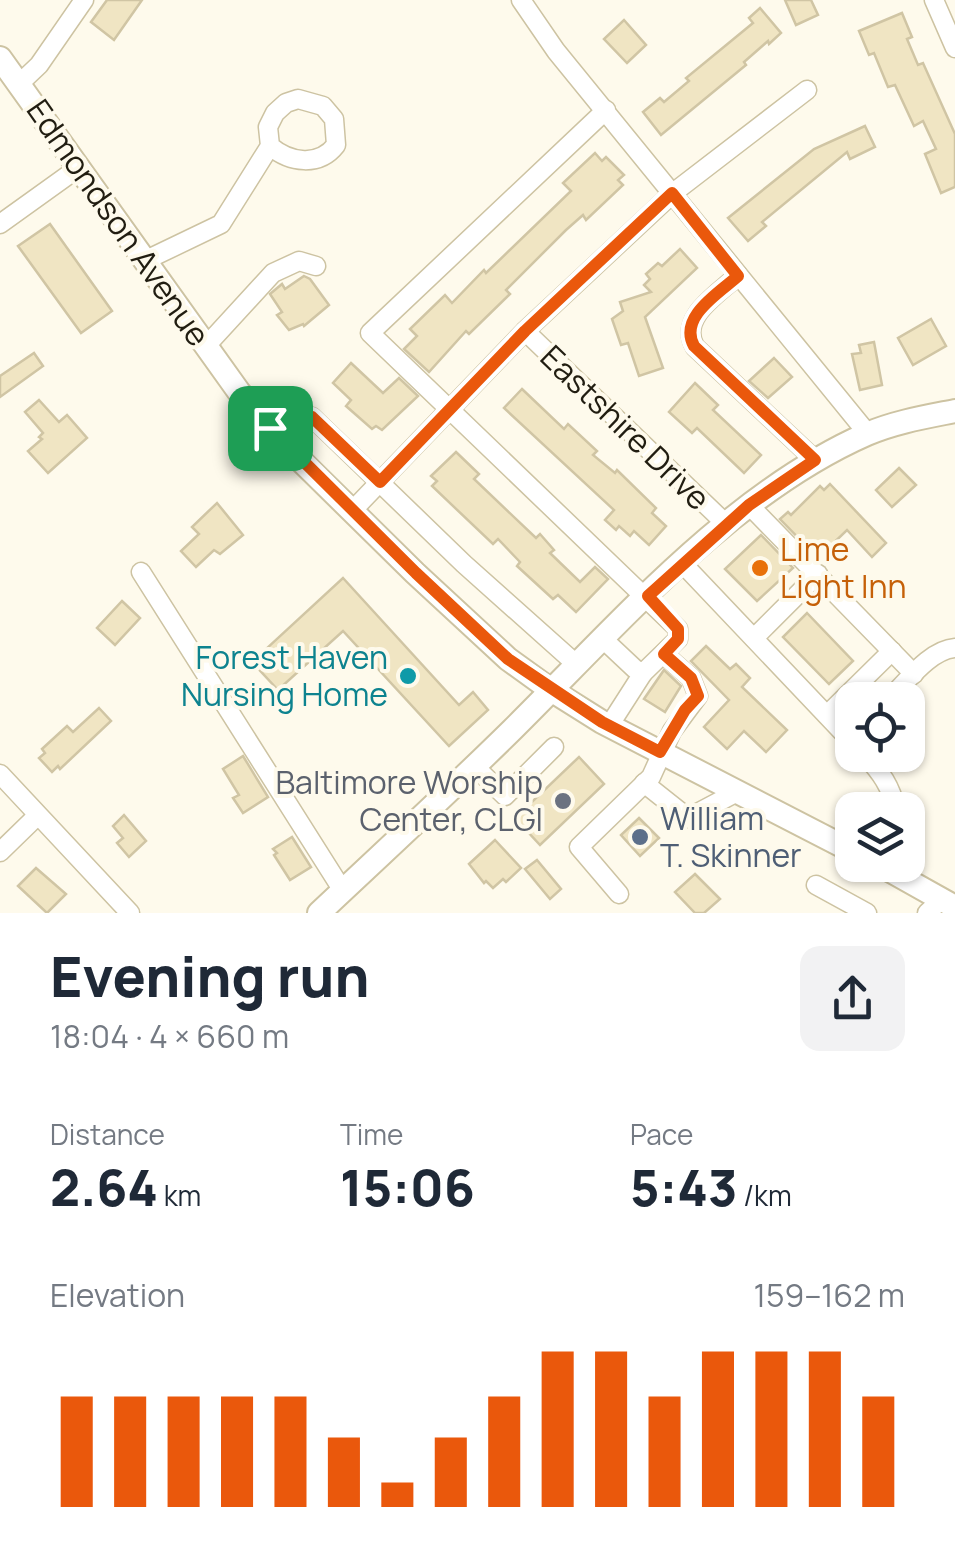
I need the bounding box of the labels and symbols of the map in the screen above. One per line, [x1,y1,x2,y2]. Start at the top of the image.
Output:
street label: Edmondson Avenue [17,90,221,355]
street label: Eastshire Drive [531,335,720,520]
pin [228,386,313,471]
place label: Lime Light Inn [780,527,906,608]
marker: Lime Light Inn [749,557,771,579]
place label: Forest Haven Nursing Home [181,635,388,716]
marker: Forest Haven Nursing Home [397,665,419,687]
place label: Baltimore Worship Center, CLGI [276,760,543,841]
marker: Baltimore Worship Center, CLGI [552,790,574,812]
place label: William T. Skinner [660,796,802,877]
marker: William T. Skinner [629,826,651,848]

